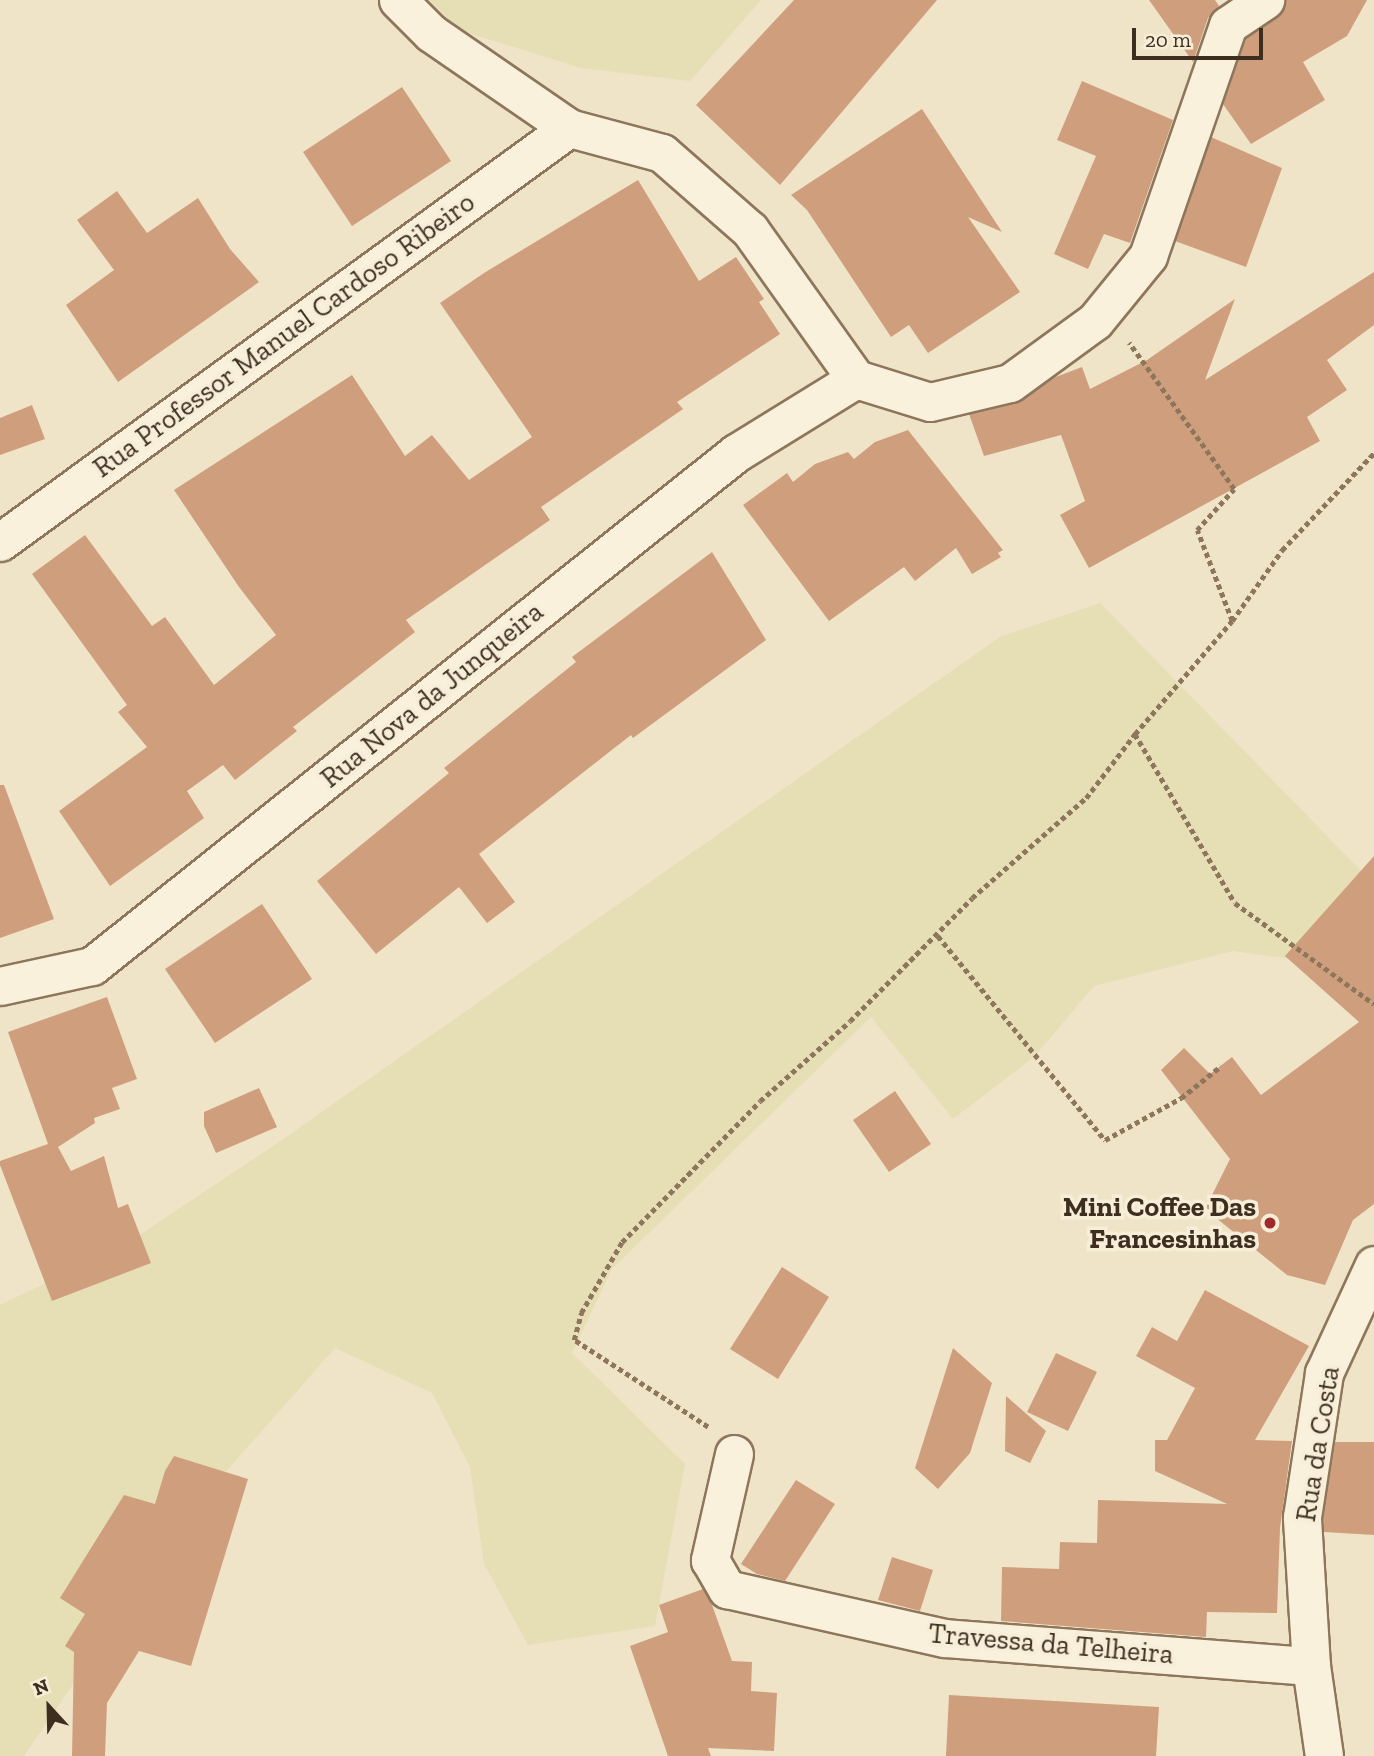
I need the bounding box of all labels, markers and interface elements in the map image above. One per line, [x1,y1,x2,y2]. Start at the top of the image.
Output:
scale bar [1136,14,1267,58]
text: 20 m [1145,27,1191,52]
street label: Rua Professor Manuel Cardoso Ribeiro [86,185,482,485]
street label: Rua Nova da Junqueira [314,595,550,795]
place label: Mini Coffee Das Francesinhas [1063,1190,1256,1256]
marker: Mini Coffee Das Francesinhas [1262,1215,1278,1231]
street label: Rua da Costa [1289,1364,1347,1524]
street label: Travessa da Telheira [927,1617,1175,1671]
north arrow [14,1672,84,1742]
text: N [30,1674,52,1700]

